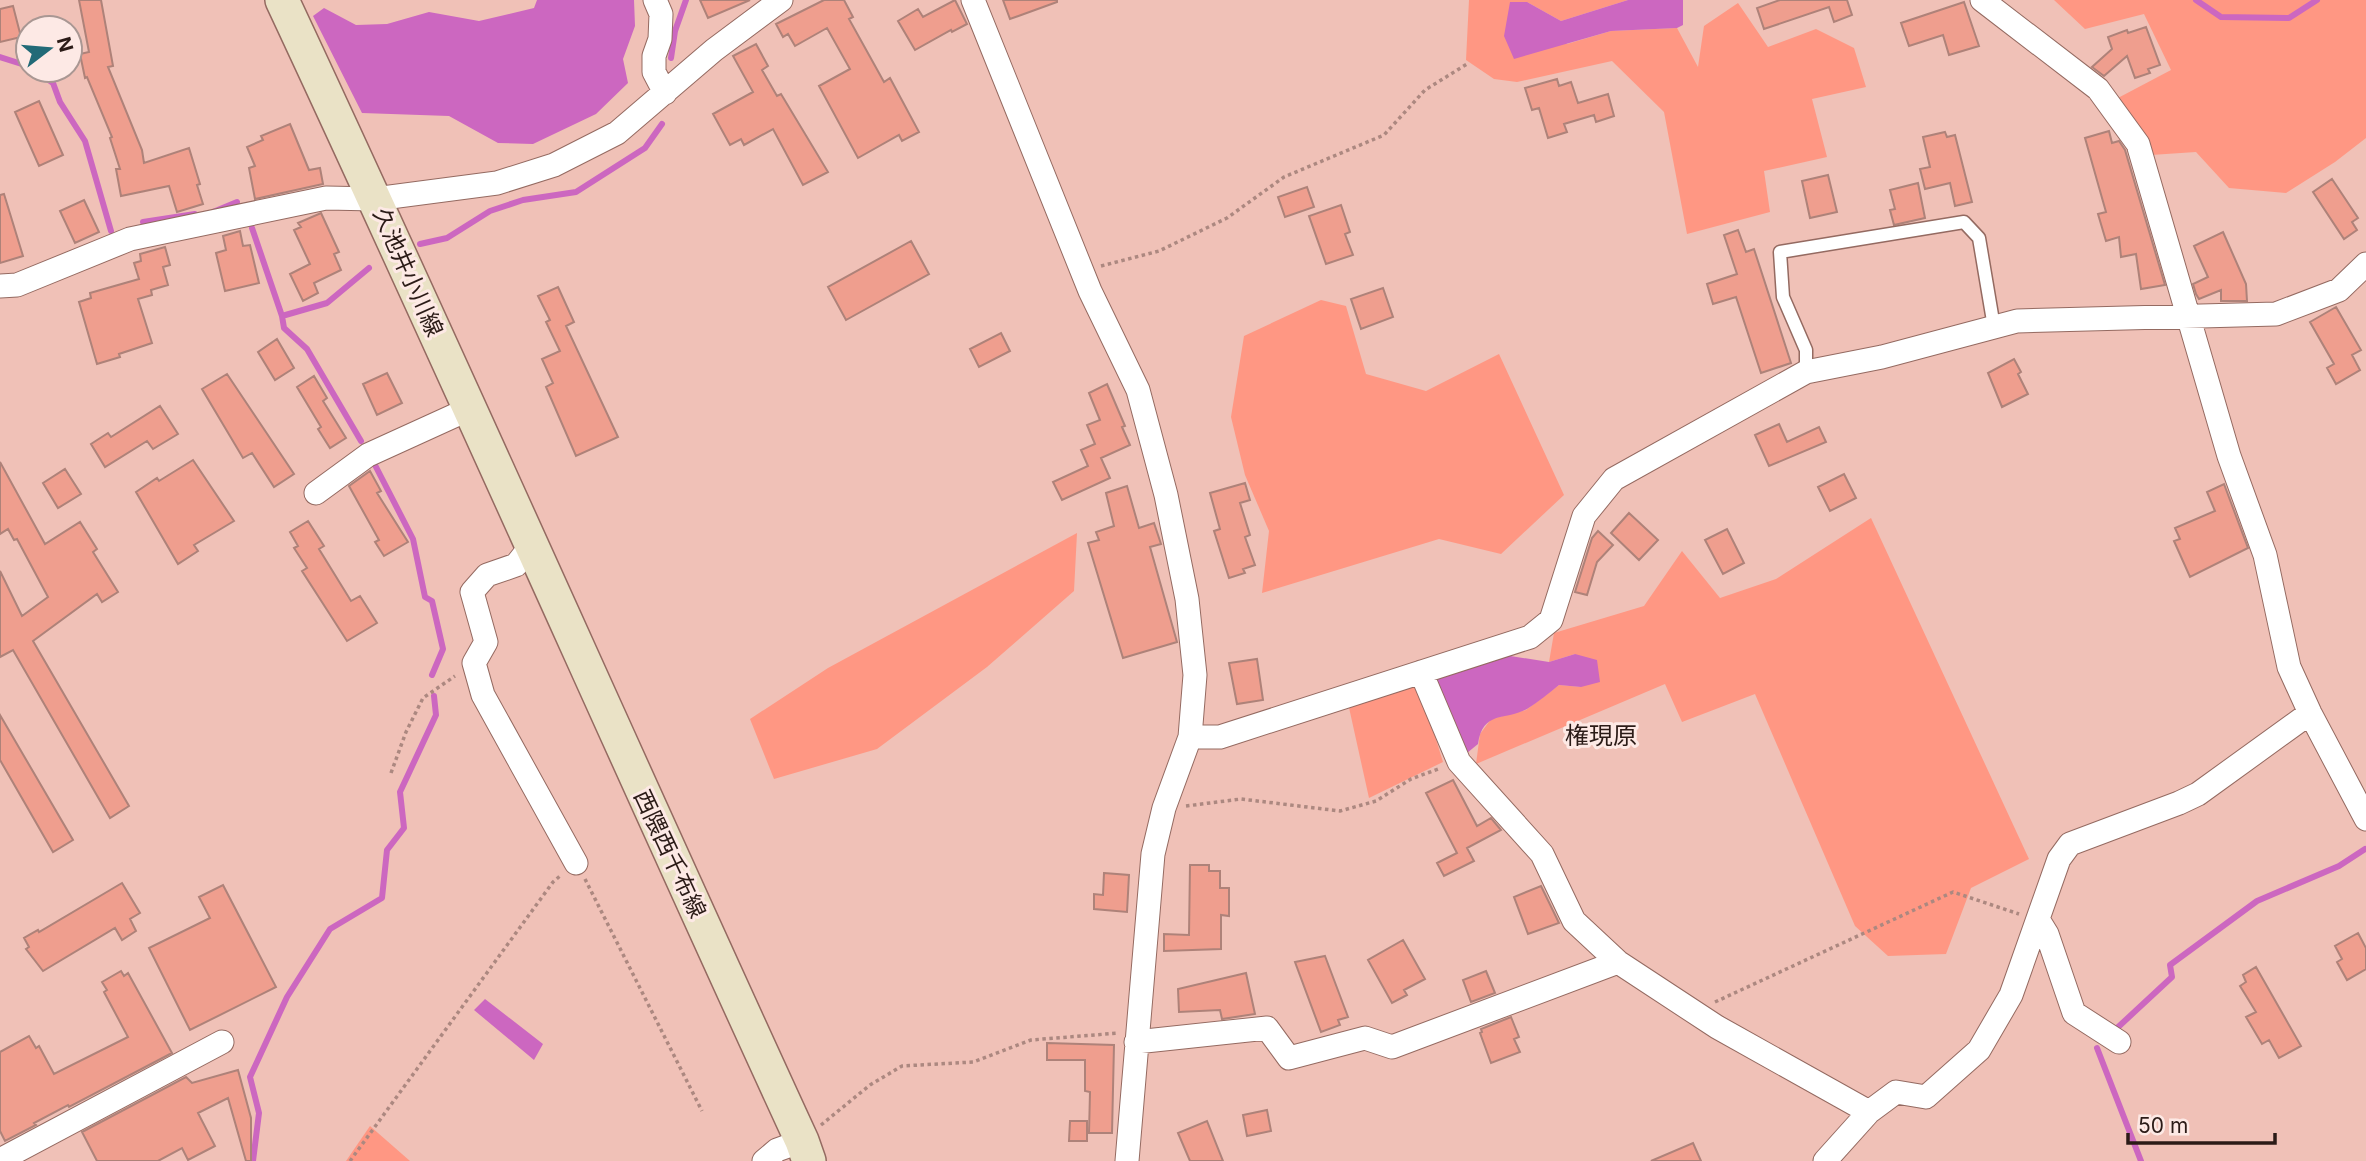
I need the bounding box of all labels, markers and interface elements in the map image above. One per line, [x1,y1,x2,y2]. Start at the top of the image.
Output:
north arrow [14,14,84,84]
text: N [52,34,78,55]
street label: 久池井小川線 [367,203,449,341]
district label: 権現原 [1565,721,1637,750]
street label: 西隈西千布線 [628,786,712,922]
scale bar [2128,1102,2275,1146]
text: 50 m [2138,1113,2188,1138]

